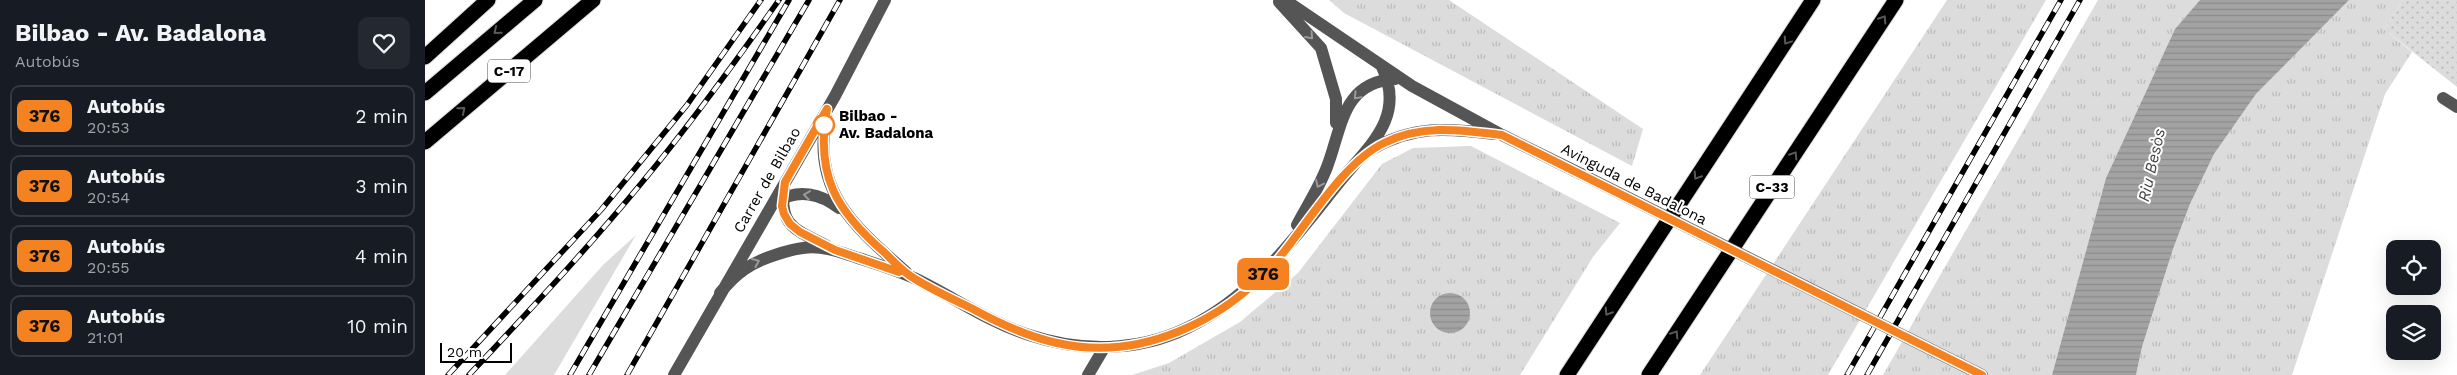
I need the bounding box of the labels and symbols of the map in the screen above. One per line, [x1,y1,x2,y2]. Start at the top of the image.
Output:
one-way arrow [1877,16,1887,25]
one-way arrow [494,26,503,35]
one-way arrow [1304,31,1313,40]
one-way arrow [1783,35,1793,44]
road number: C-17 [488,59,530,82]
one-way arrow [1354,90,1363,99]
place label: Bilbao - Av. Badalona [839,107,934,142]
one-way arrow [456,108,465,116]
marker: Bilbao - Av. Badalona [813,114,835,136]
street label: Carrer de Bilbao [730,124,804,236]
water label: Riu Besòs [2134,127,2169,203]
street label: Avinguda de Badalona [1558,139,1710,229]
one-way arrow [1788,151,1797,161]
one-way arrow [1694,171,1703,180]
road number: C-33 [1749,176,1795,198]
one-way arrow [1315,179,1326,188]
one-way arrow [803,190,811,201]
one-way arrow [751,258,760,269]
line badge: 376 [1234,258,1292,290]
one-way arrow [1605,307,1614,316]
one-way arrow [1669,330,1678,340]
scale bar [440,340,513,363]

